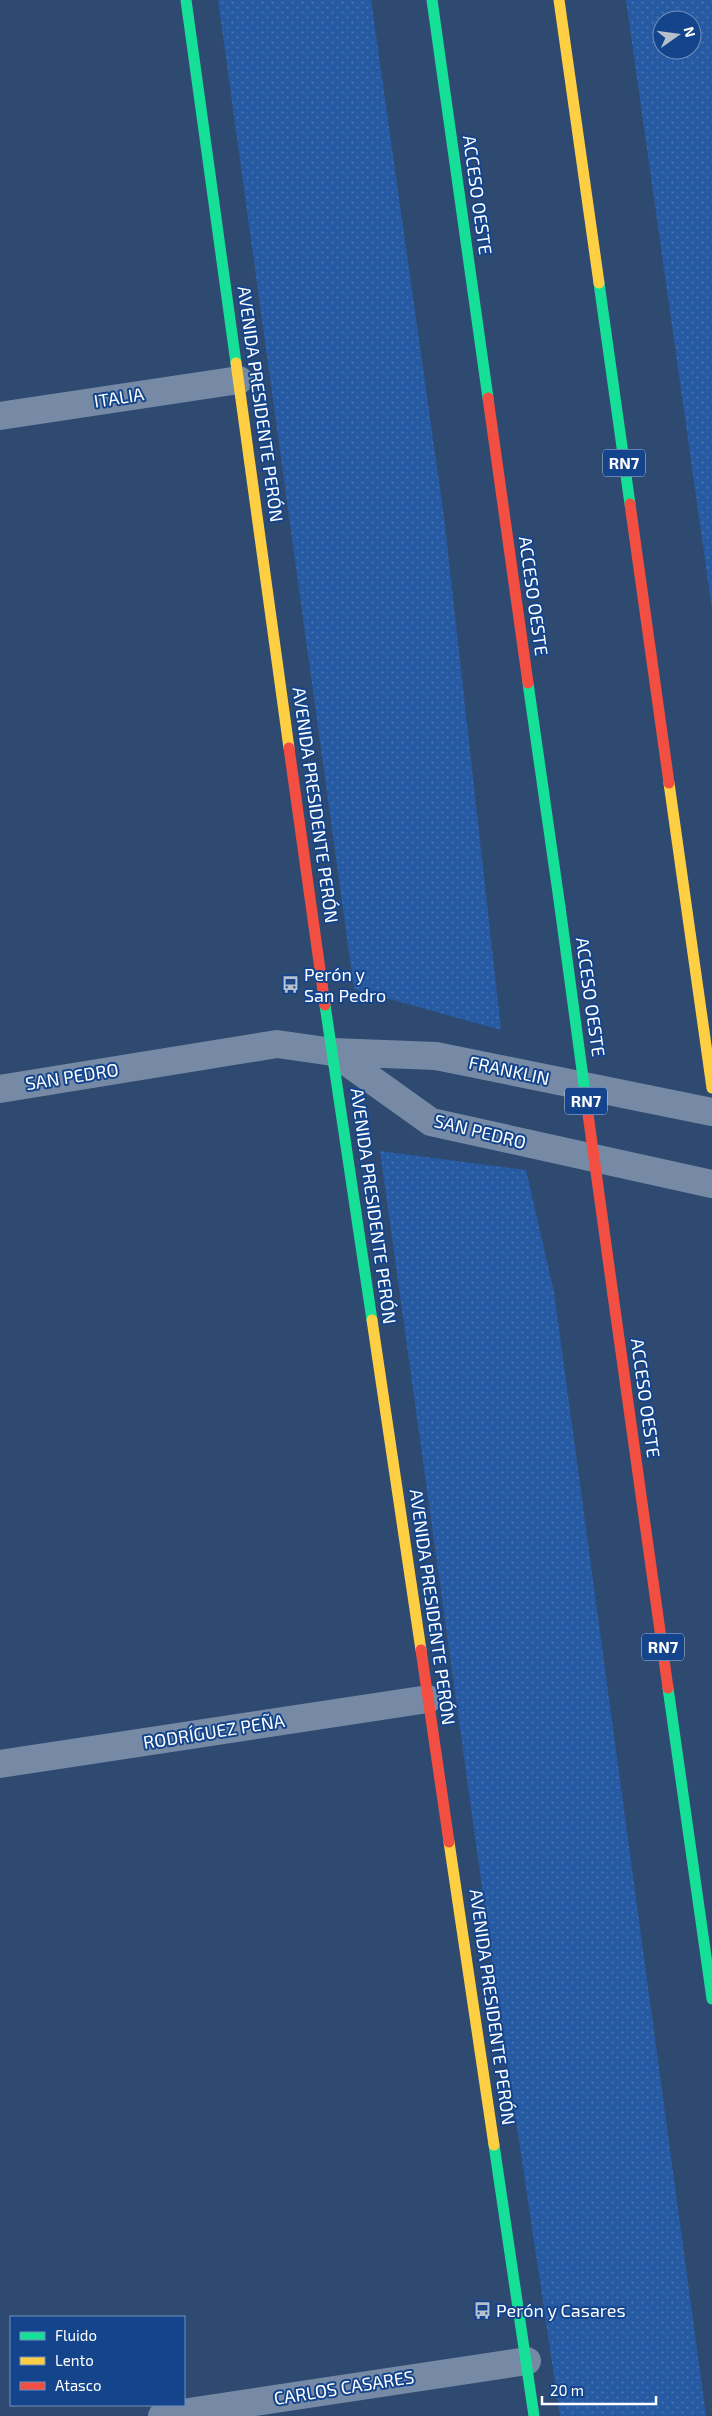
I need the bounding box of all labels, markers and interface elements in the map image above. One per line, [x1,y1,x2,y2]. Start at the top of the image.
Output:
north arrow [652,10,702,60]
text: N [681,25,700,39]
street label: ACCESO OESTE [459,134,497,256]
street label: AVENIDA PRESIDENTE PERÓN [234,284,288,523]
street label: ITALIA [92,382,146,412]
road number: RN7 [603,449,645,476]
street label: ACCESO OESTE [515,535,553,657]
street label: AVENIDA PRESIDENTE PERÓN [289,685,343,924]
street label: ACCESO OESTE [572,936,610,1058]
place label: Perón y San Pedro [304,963,386,1006]
bus stop icon: Perón y San Pedro [280,975,300,995]
street label: FRANKLIN [467,1051,552,1089]
street label: SAN PEDRO [24,1058,120,1094]
street label: AVENIDA PRESIDENTE PERÓN [347,1086,401,1325]
road number: RN7 [565,1088,607,1114]
street label: SAN PEDRO [432,1109,528,1153]
street label: ACCESO OESTE [627,1337,665,1459]
street label: AVENIDA PRESIDENTE PERÓN [406,1487,460,1726]
road number: RN7 [642,1634,684,1660]
street label: RODRÍGUEZ PEÑA [141,1709,287,1753]
street label: AVENIDA PRESIDENTE PERÓN [466,1887,520,2126]
place label: Perón y Casares [496,2299,626,2321]
bus stop icon: Perón y Casares [472,2301,492,2321]
legend [10,2316,185,2406]
text: Fluido [55,2326,97,2344]
text: Lento [55,2351,94,2369]
street label: CARLOS CASARES [272,2365,416,2409]
scale bar [542,2374,656,2406]
text: Atasco [55,2376,101,2394]
text: 20 m [550,2381,584,2399]

